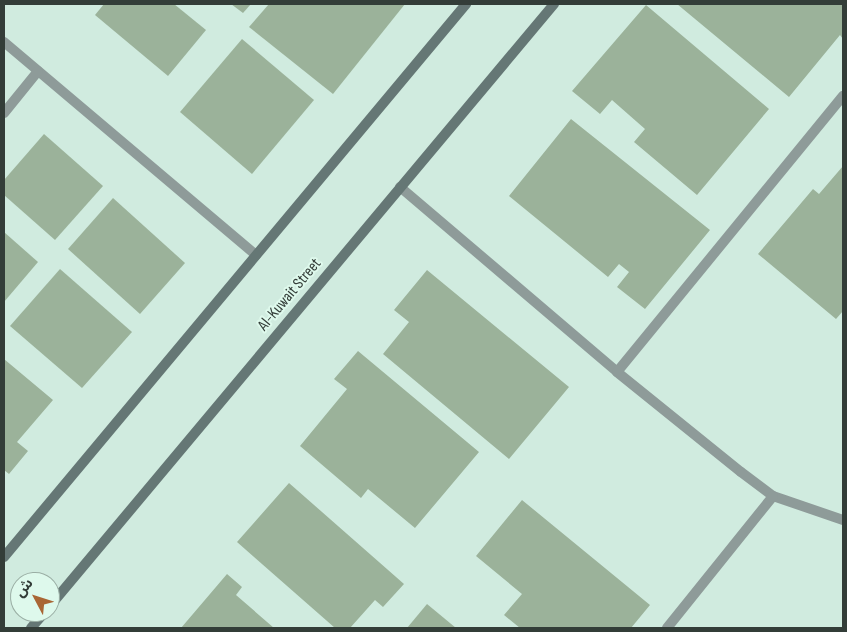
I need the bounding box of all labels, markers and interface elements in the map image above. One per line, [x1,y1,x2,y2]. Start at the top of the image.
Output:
street label: Al-Kuwait Street [254,255,326,335]
north arrow [10,572,60,622]
text: ش [11,575,37,600]

